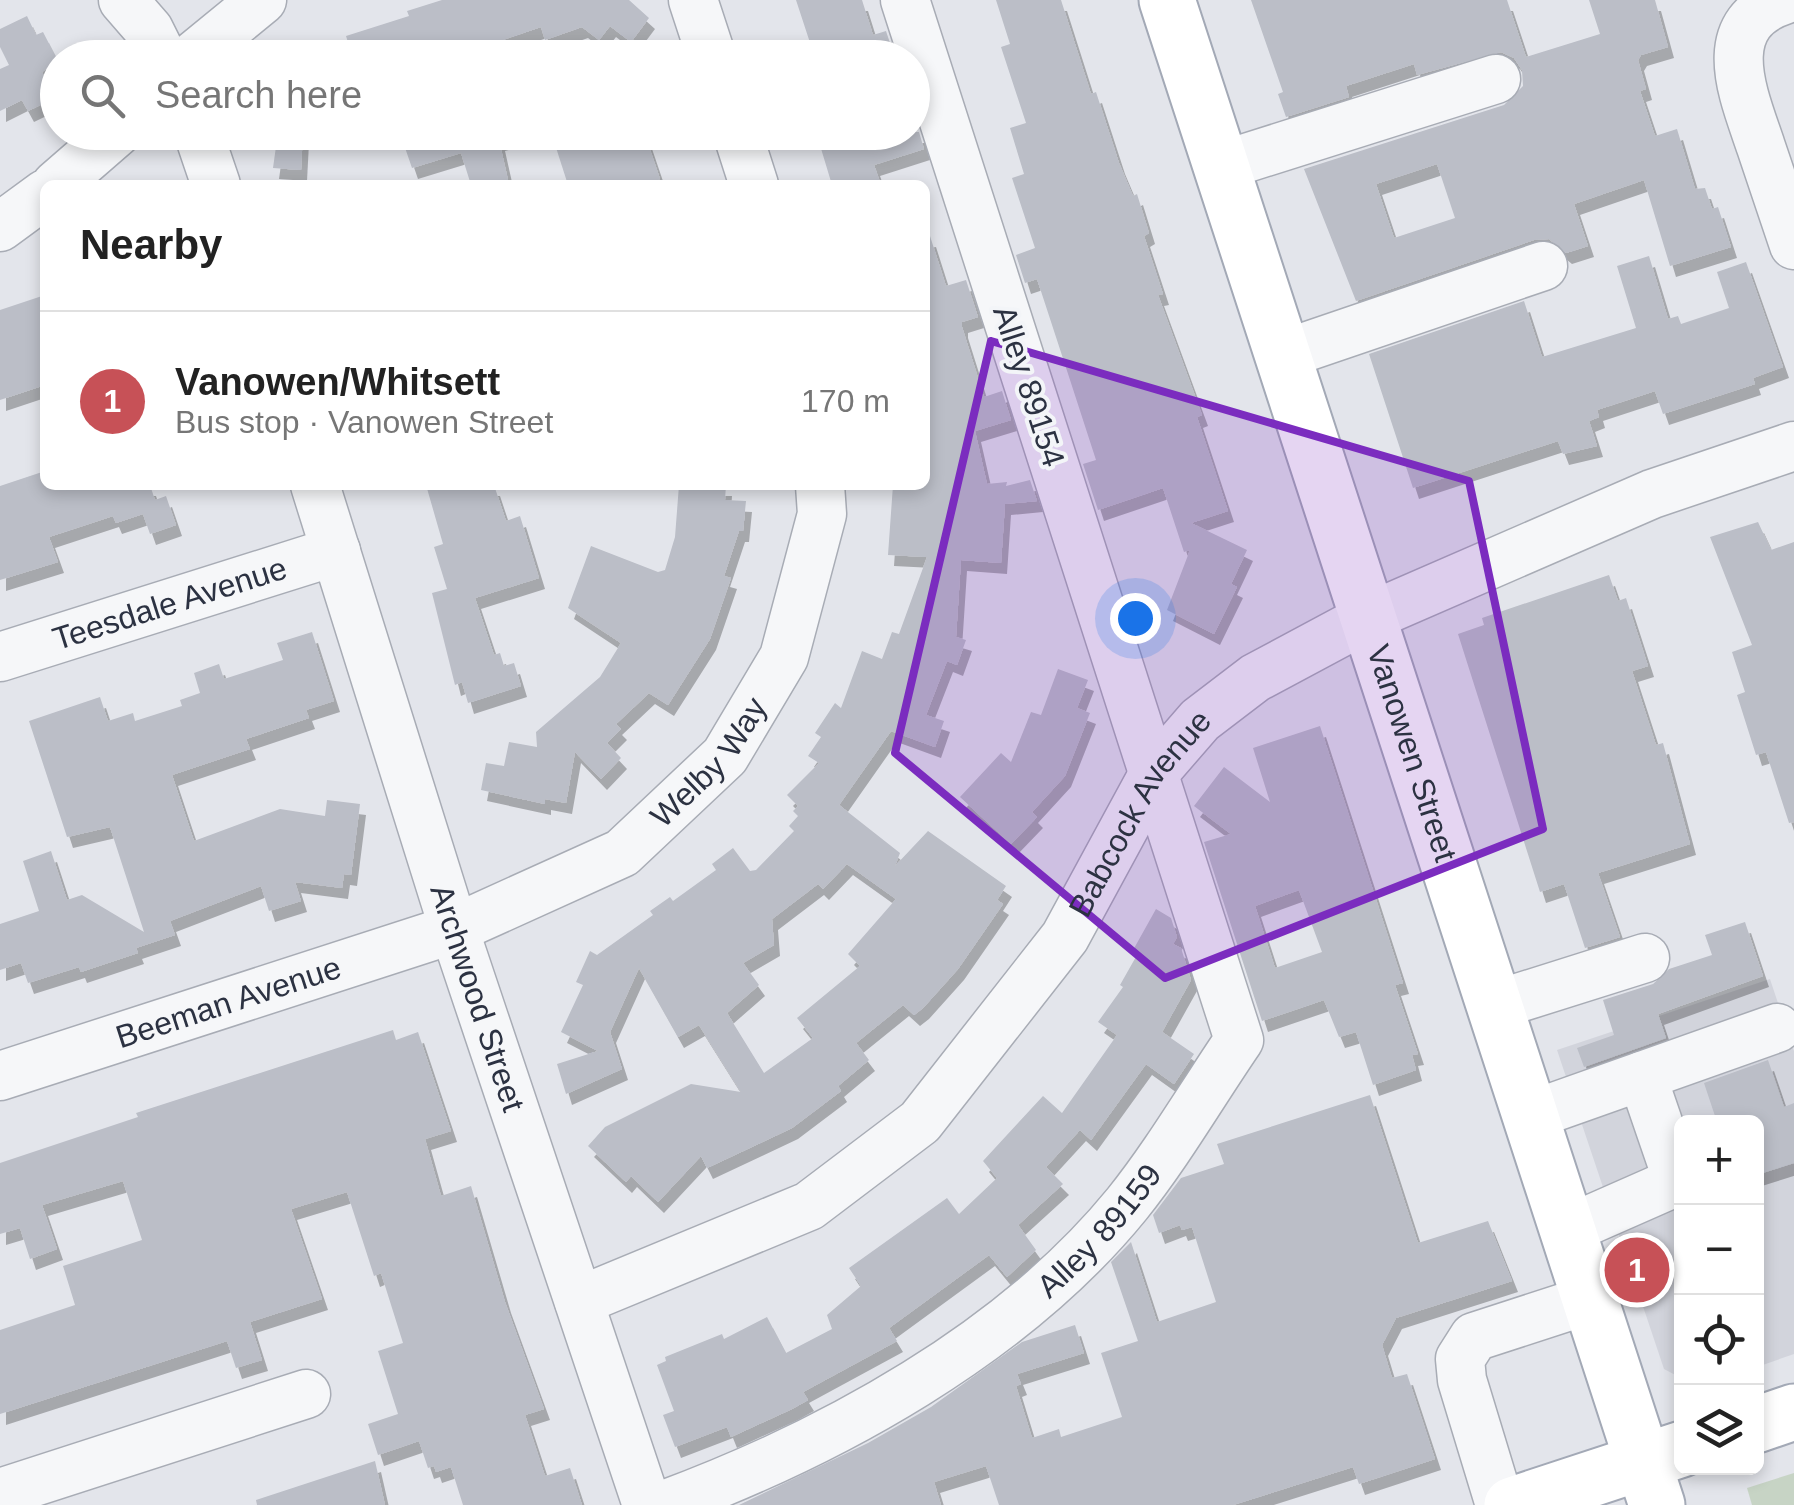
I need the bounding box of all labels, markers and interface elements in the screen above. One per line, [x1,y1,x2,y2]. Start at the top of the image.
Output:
search box [40,40,930,150]
icon: search [75,68,130,123]
text: Search here [155,74,362,116]
text: Nearby [80,221,222,268]
street label: Alley 89154 [986,301,1072,471]
text: Vanowen/Whitsett [175,361,500,403]
text: 1 [104,383,121,419]
text: 170 m [801,383,890,419]
text: Bus stop · Vanowen Street [175,404,553,440]
street label: Teesdale Avenue [48,550,291,657]
your location [1110,593,1161,644]
street label: Vanowen Street [1360,640,1464,866]
street label: Welby Way [643,691,774,834]
street label: Babcock Avenue [1062,703,1218,923]
street label: Archwood Street [423,880,532,1116]
street label: Beeman Avenue [111,949,345,1055]
map controls [1674,1115,1764,1475]
button: + [1674,1115,1764,1205]
street label: Alley 89159 [1030,1157,1169,1305]
button: − [1674,1205,1764,1295]
pin: 1 [1604,1232,1670,1308]
button: locate [1674,1295,1764,1385]
button: layers [1674,1385,1764,1475]

